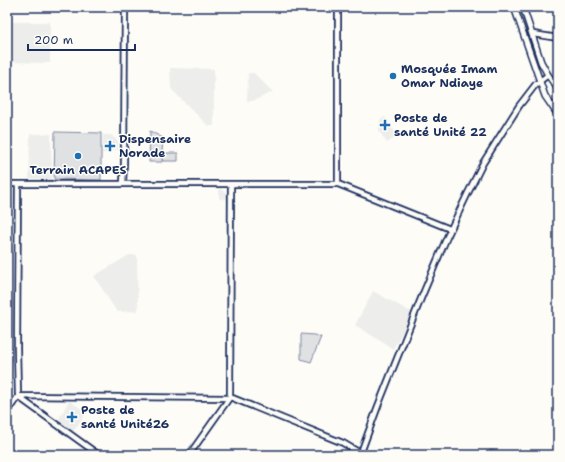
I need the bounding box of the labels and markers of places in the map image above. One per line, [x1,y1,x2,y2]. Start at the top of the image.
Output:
place label: Mosquée Imam Omar Ndiaye [401,61,498,91]
marker: Mosquée Imam Omar Ndiaye [388,71,398,81]
place label: Poste de santé Unité 22 [394,110,487,140]
marker: Poste de santé Unité 22 [379,119,391,131]
place label: Dispensaire Norade [119,131,191,161]
marker: Dispensaire Norade [104,140,116,152]
marker: Terrain ACAPES [73,151,83,161]
place label: Terrain ACAPES [30,162,127,178]
place label: Poste de santé Unité26 [81,402,169,432]
marker: Poste de santé Unité26 [66,411,78,423]

